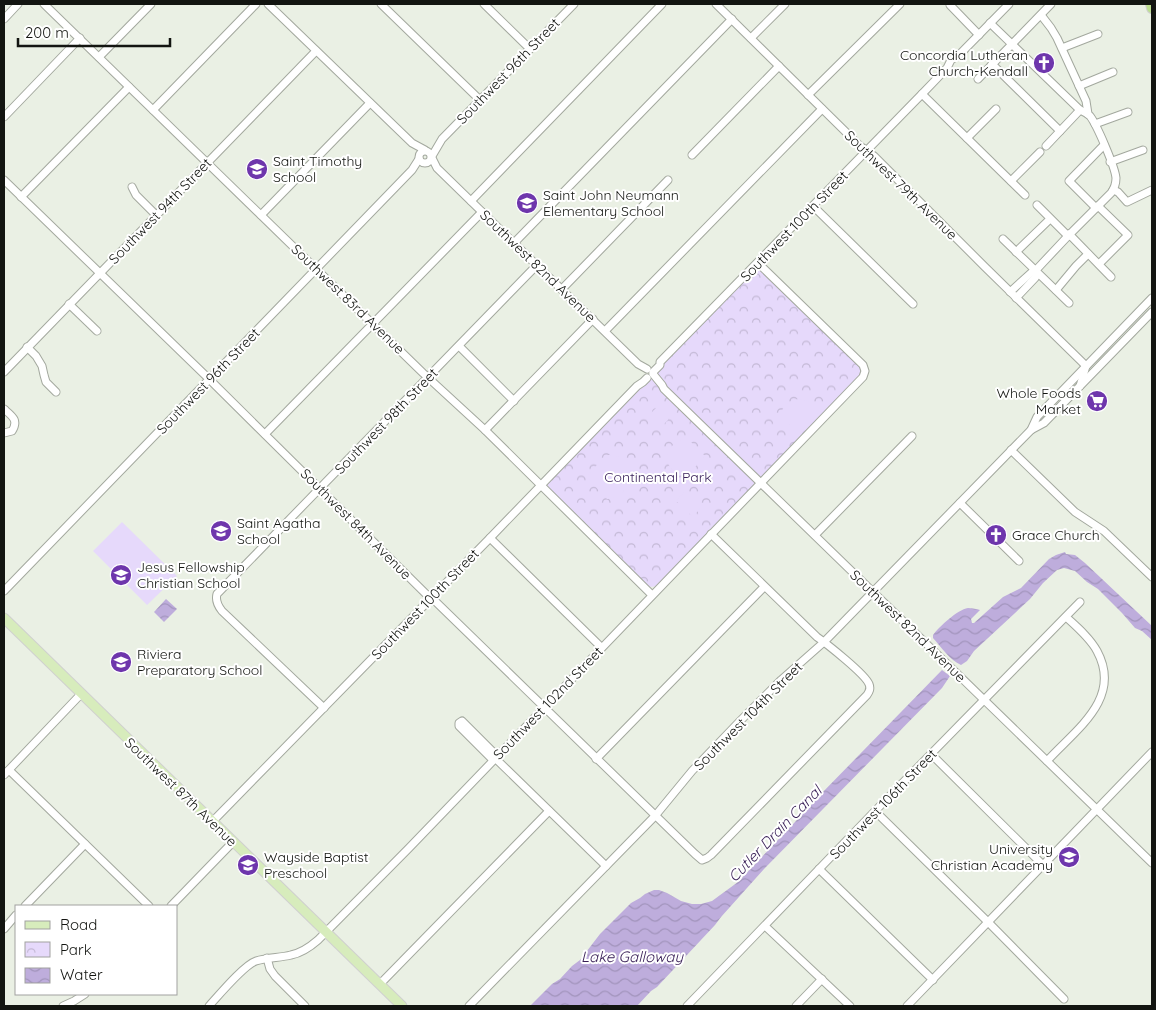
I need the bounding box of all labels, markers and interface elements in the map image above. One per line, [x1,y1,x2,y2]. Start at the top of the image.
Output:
street label: Southwest 96th Street [453,14,564,128]
scale bar [18,15,170,47]
text: 200 m [25,23,69,42]
place label: Concordia Lutheran Church-Kendall [900,46,1028,80]
church icon: Concordia Lutheran Church-Kendall [1032,51,1056,75]
street label: Southwest 79th Avenue [841,126,961,244]
place label: Saint Timothy School [273,152,362,186]
street label: Southwest 94th Street [105,154,215,268]
school or university icon: Saint Timothy School [245,157,269,181]
street label: Southwest 100th Street [736,167,852,285]
place label: Saint John Neumann Elementary School [543,186,679,220]
school or university icon: Saint John Neumann Elementary School [515,191,539,215]
street label: Southwest 82nd Avenue [476,206,600,326]
street label: Southwest 83rd Avenue [288,240,409,358]
street label: Southwest 96th Street [153,324,264,438]
street label: Southwest 98th Street [331,364,442,478]
place label: Whole Foods Market [997,384,1081,418]
supermarket icon: Whole Foods Market [1085,389,1109,413]
street label: Southwest 84th Avenue [297,465,415,583]
park label: Continental Park [604,468,712,486]
place label: Saint Agatha School [237,514,320,548]
school or university icon: Saint Agatha School [209,519,233,543]
church icon: Grace Church [984,523,1008,547]
place label: Grace Church [1012,526,1100,544]
street label: Southwest 100th Street [367,545,483,663]
place label: Jesus Fellowship Christian School [137,558,245,592]
school or university icon: Jesus Fellowship Christian School [109,563,133,587]
street label: Southwest 82nd Avenue [846,566,970,686]
street label: Southwest 102nd Street [489,642,607,763]
place label: Riviera Preparatory School [137,645,263,679]
school or university icon: Riviera Preparatory School [109,650,133,674]
street label: Southwest 104th Street [690,658,806,774]
street label: Southwest 87th Avenue [121,734,241,850]
street label: Southwest 106th Street [826,745,940,863]
water label: Cutler Drain Canal [724,780,827,886]
place label: University Christian Academy [931,840,1053,874]
school or university icon: University Christian Academy [1057,845,1081,869]
place label: Wayside Baptist Preschool [264,848,369,882]
school or university icon: Wayside Baptist Preschool [236,853,260,877]
legend [15,905,178,995]
text: Road [60,915,97,934]
text: Park [60,940,92,959]
water label: Lake Galloway [581,947,684,966]
text: Water [60,965,103,984]

